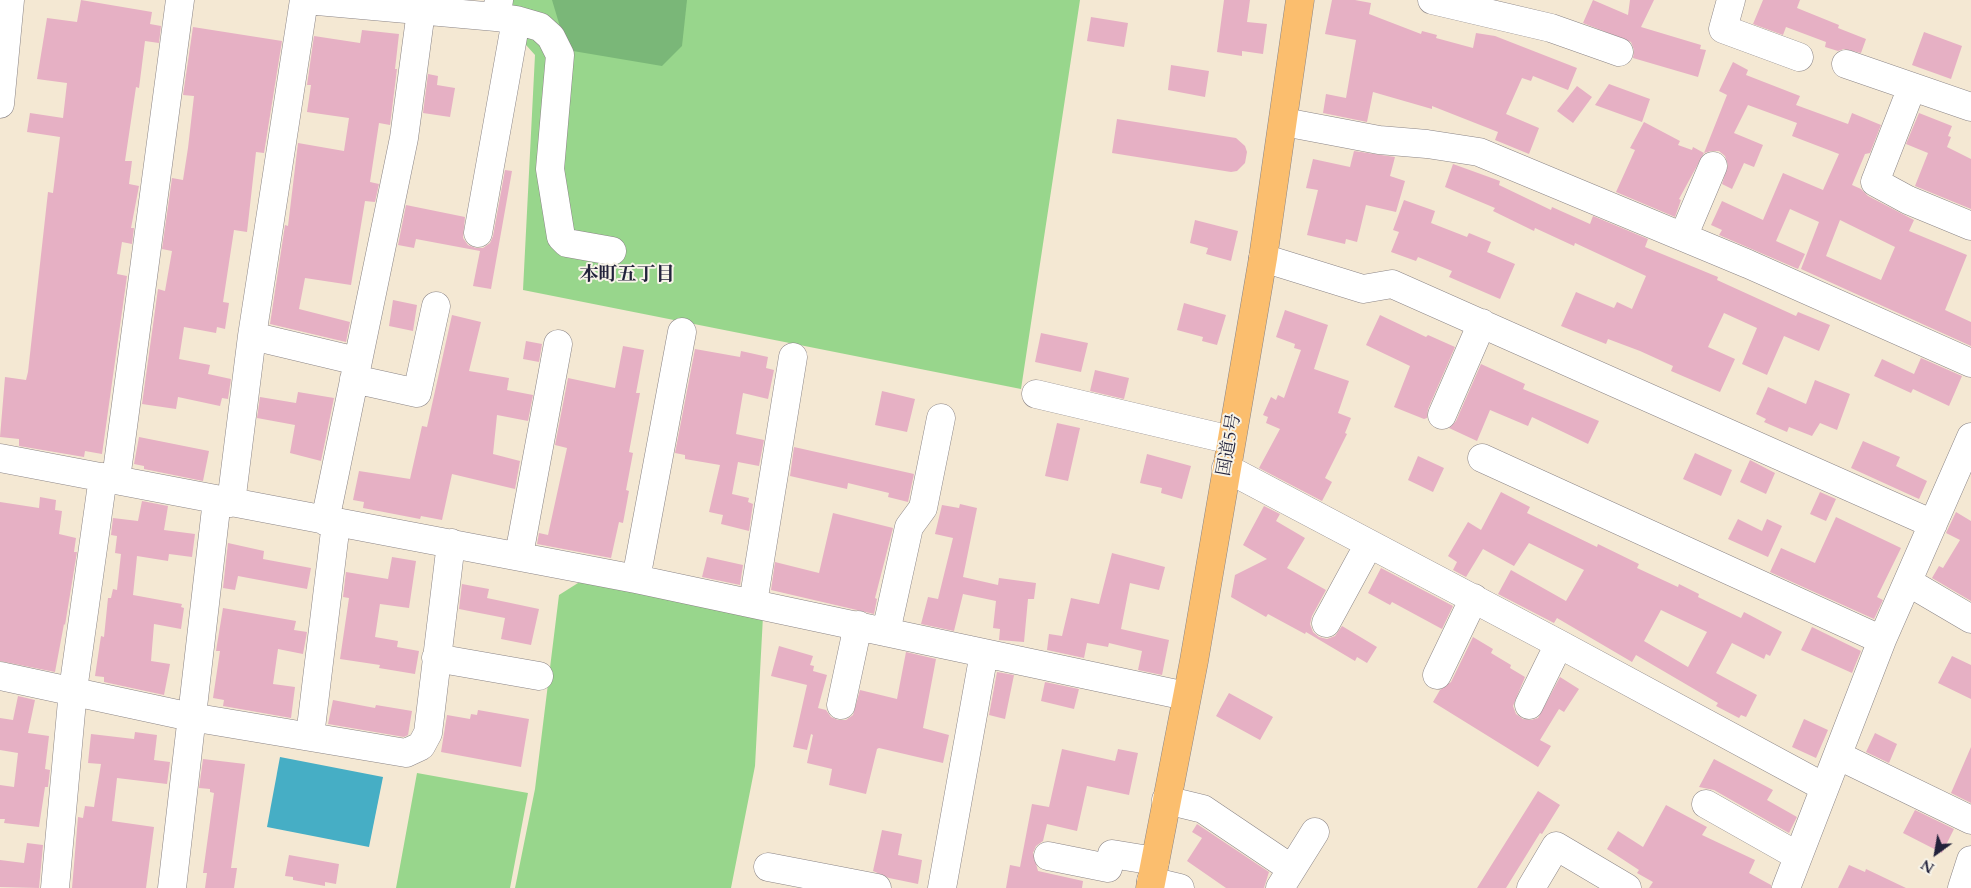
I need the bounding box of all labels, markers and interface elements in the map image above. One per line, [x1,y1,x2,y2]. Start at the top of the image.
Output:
district label: 本町五丁目 [580,265,674,287]
street label: 国道5号 [1214,412,1246,478]
north arrow [1911,828,1961,878]
text: N [1918,855,1938,877]

